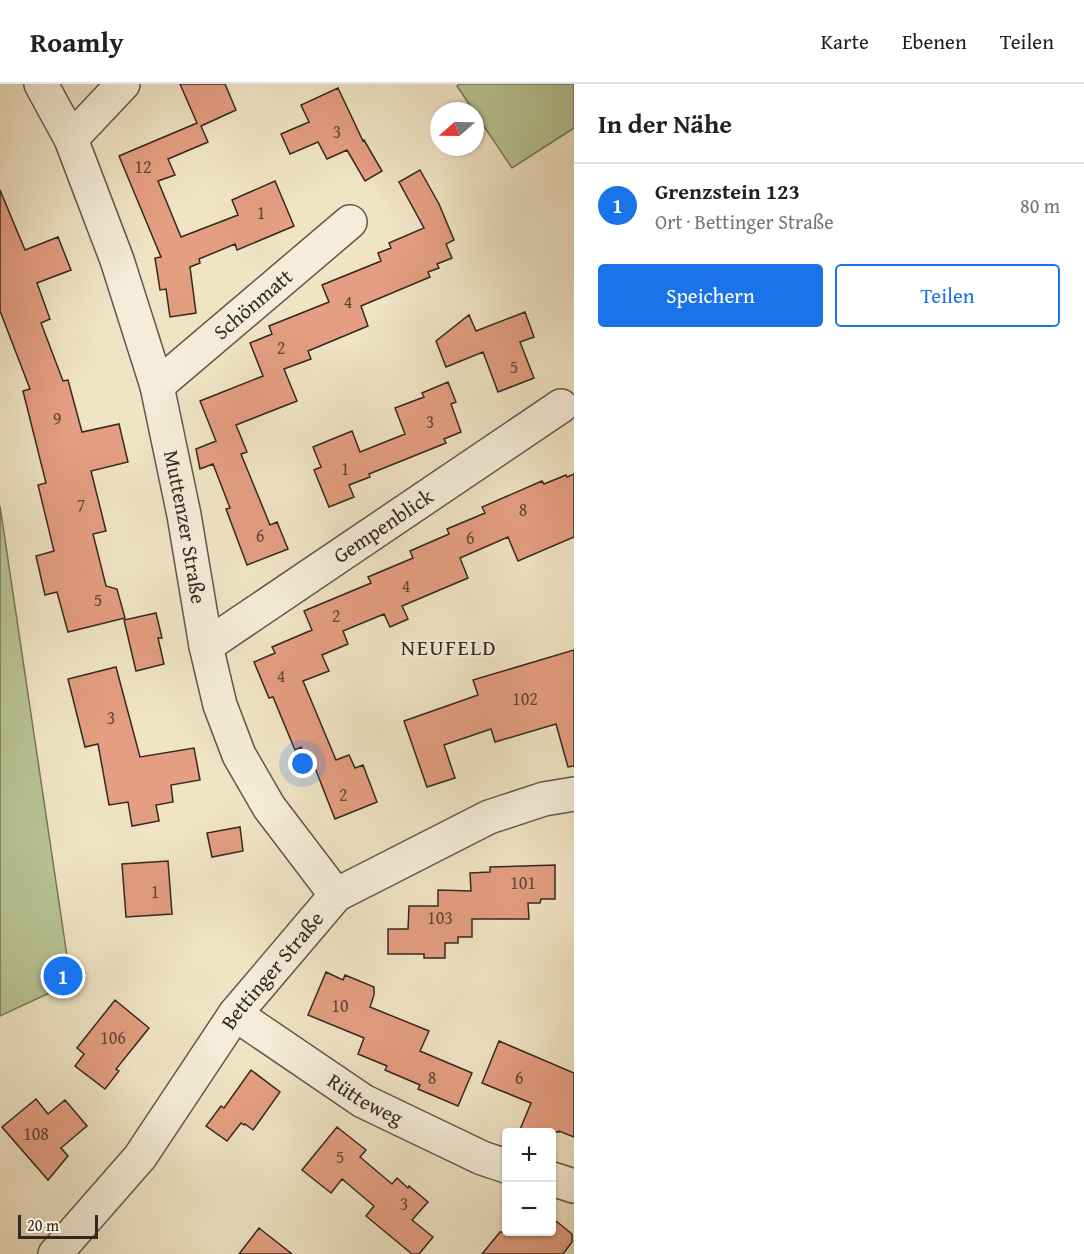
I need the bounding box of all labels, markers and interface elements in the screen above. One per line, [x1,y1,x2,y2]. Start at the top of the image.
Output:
text: Roamly [30,21,124,62]
text: Karte [821,26,869,57]
text: Ebenen [902,26,967,57]
text: Teilen [1000,26,1054,57]
north arrow [430,102,484,156]
text: In der Nähe [598,104,732,143]
house number: 3 [333,118,341,145]
house number: 12 [134,153,152,180]
text: Grenzstein 123 [655,175,800,207]
text: 1 [612,191,623,220]
text: 80 m [1020,191,1060,220]
house number: 1 [257,199,265,226]
text: Ort · Bettinger Straße [655,207,834,236]
street label: Schönmatt [206,261,300,347]
button: Speichern [598,264,823,327]
button: Teilen [835,264,1060,327]
house number: 4 [344,288,352,315]
house number: 2 [277,334,285,361]
house number: 5 [510,353,518,380]
house number: 9 [53,405,61,432]
house number: 3 [426,408,434,435]
street label: Muttenzer Straße [156,447,215,606]
house number: 1 [341,455,349,482]
street label: Gempenblick [327,481,439,571]
house number: 7 [77,491,85,518]
house number: 8 [519,496,527,523]
house number: 6 [256,522,264,549]
house number: 6 [466,524,474,551]
house number: 4 [402,572,410,599]
house number: 5 [94,586,102,613]
house number: 2 [332,602,340,629]
district label: NEUFELD [401,631,497,663]
house number: 4 [277,662,285,689]
house number: 102 [512,685,538,712]
house number: 3 [107,704,115,731]
your location [288,749,317,778]
house number: 2 [339,781,347,808]
house number: 101 [510,869,536,896]
house number: 1 [151,878,159,905]
street label: Bettinger Straße [213,904,331,1035]
house number: 103 [427,904,453,931]
pin: 1 [44,954,82,998]
house number: 10 [331,992,349,1019]
house number: 106 [100,1024,126,1051]
house number: 8 [428,1064,436,1091]
house number: 6 [515,1064,523,1091]
street label: Rütteweg [321,1065,409,1133]
house number: 108 [23,1120,49,1147]
map controls [502,1128,556,1236]
button: + [502,1128,556,1182]
house number: 5 [336,1143,344,1170]
button: − [502,1182,556,1236]
house number: 3 [400,1190,408,1217]
scale bar [18,1212,98,1240]
text: 20 m [27,1213,59,1237]

